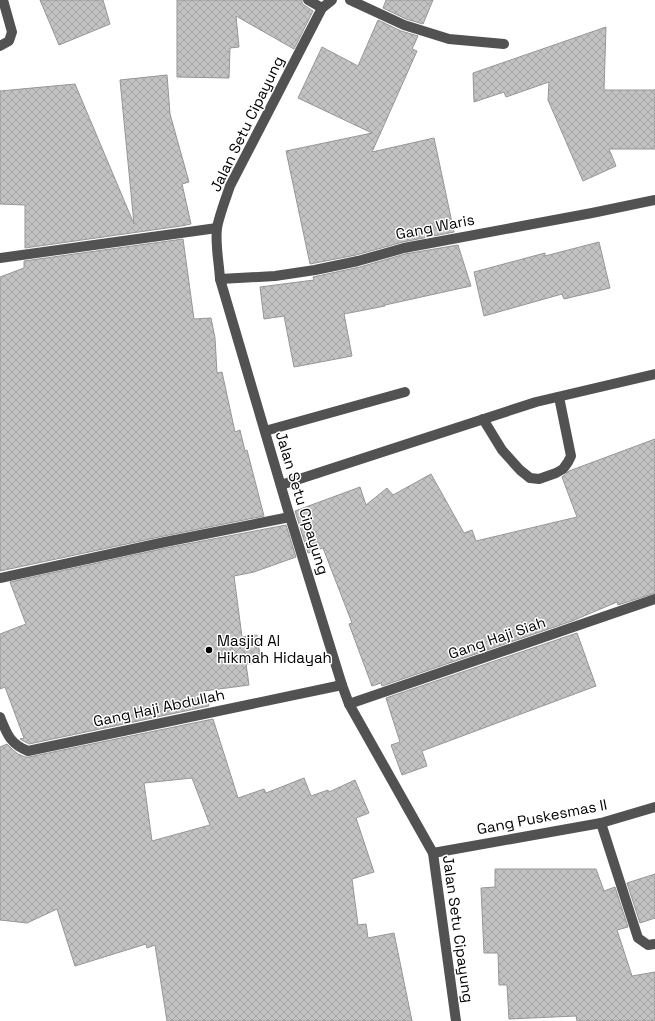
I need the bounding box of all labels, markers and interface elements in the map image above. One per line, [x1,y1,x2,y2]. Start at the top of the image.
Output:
street label: Jalan Setu Cipayung [205,53,288,195]
street label: Gang Waris [394,210,476,243]
street label: Jalan Setu Cipayung [272,429,333,577]
street label: Gang Haji Siah [446,612,548,663]
place label: Masjid Al Hikmah Hidayah [217,631,332,667]
marker: Masjid Al Hikmah Hidayah [204,645,214,655]
street label: Gang Haji Abdullah [91,684,226,731]
street label: Gang Puskesmas II [475,795,609,838]
street label: Jalan Setu Cipayung [439,854,478,1004]

